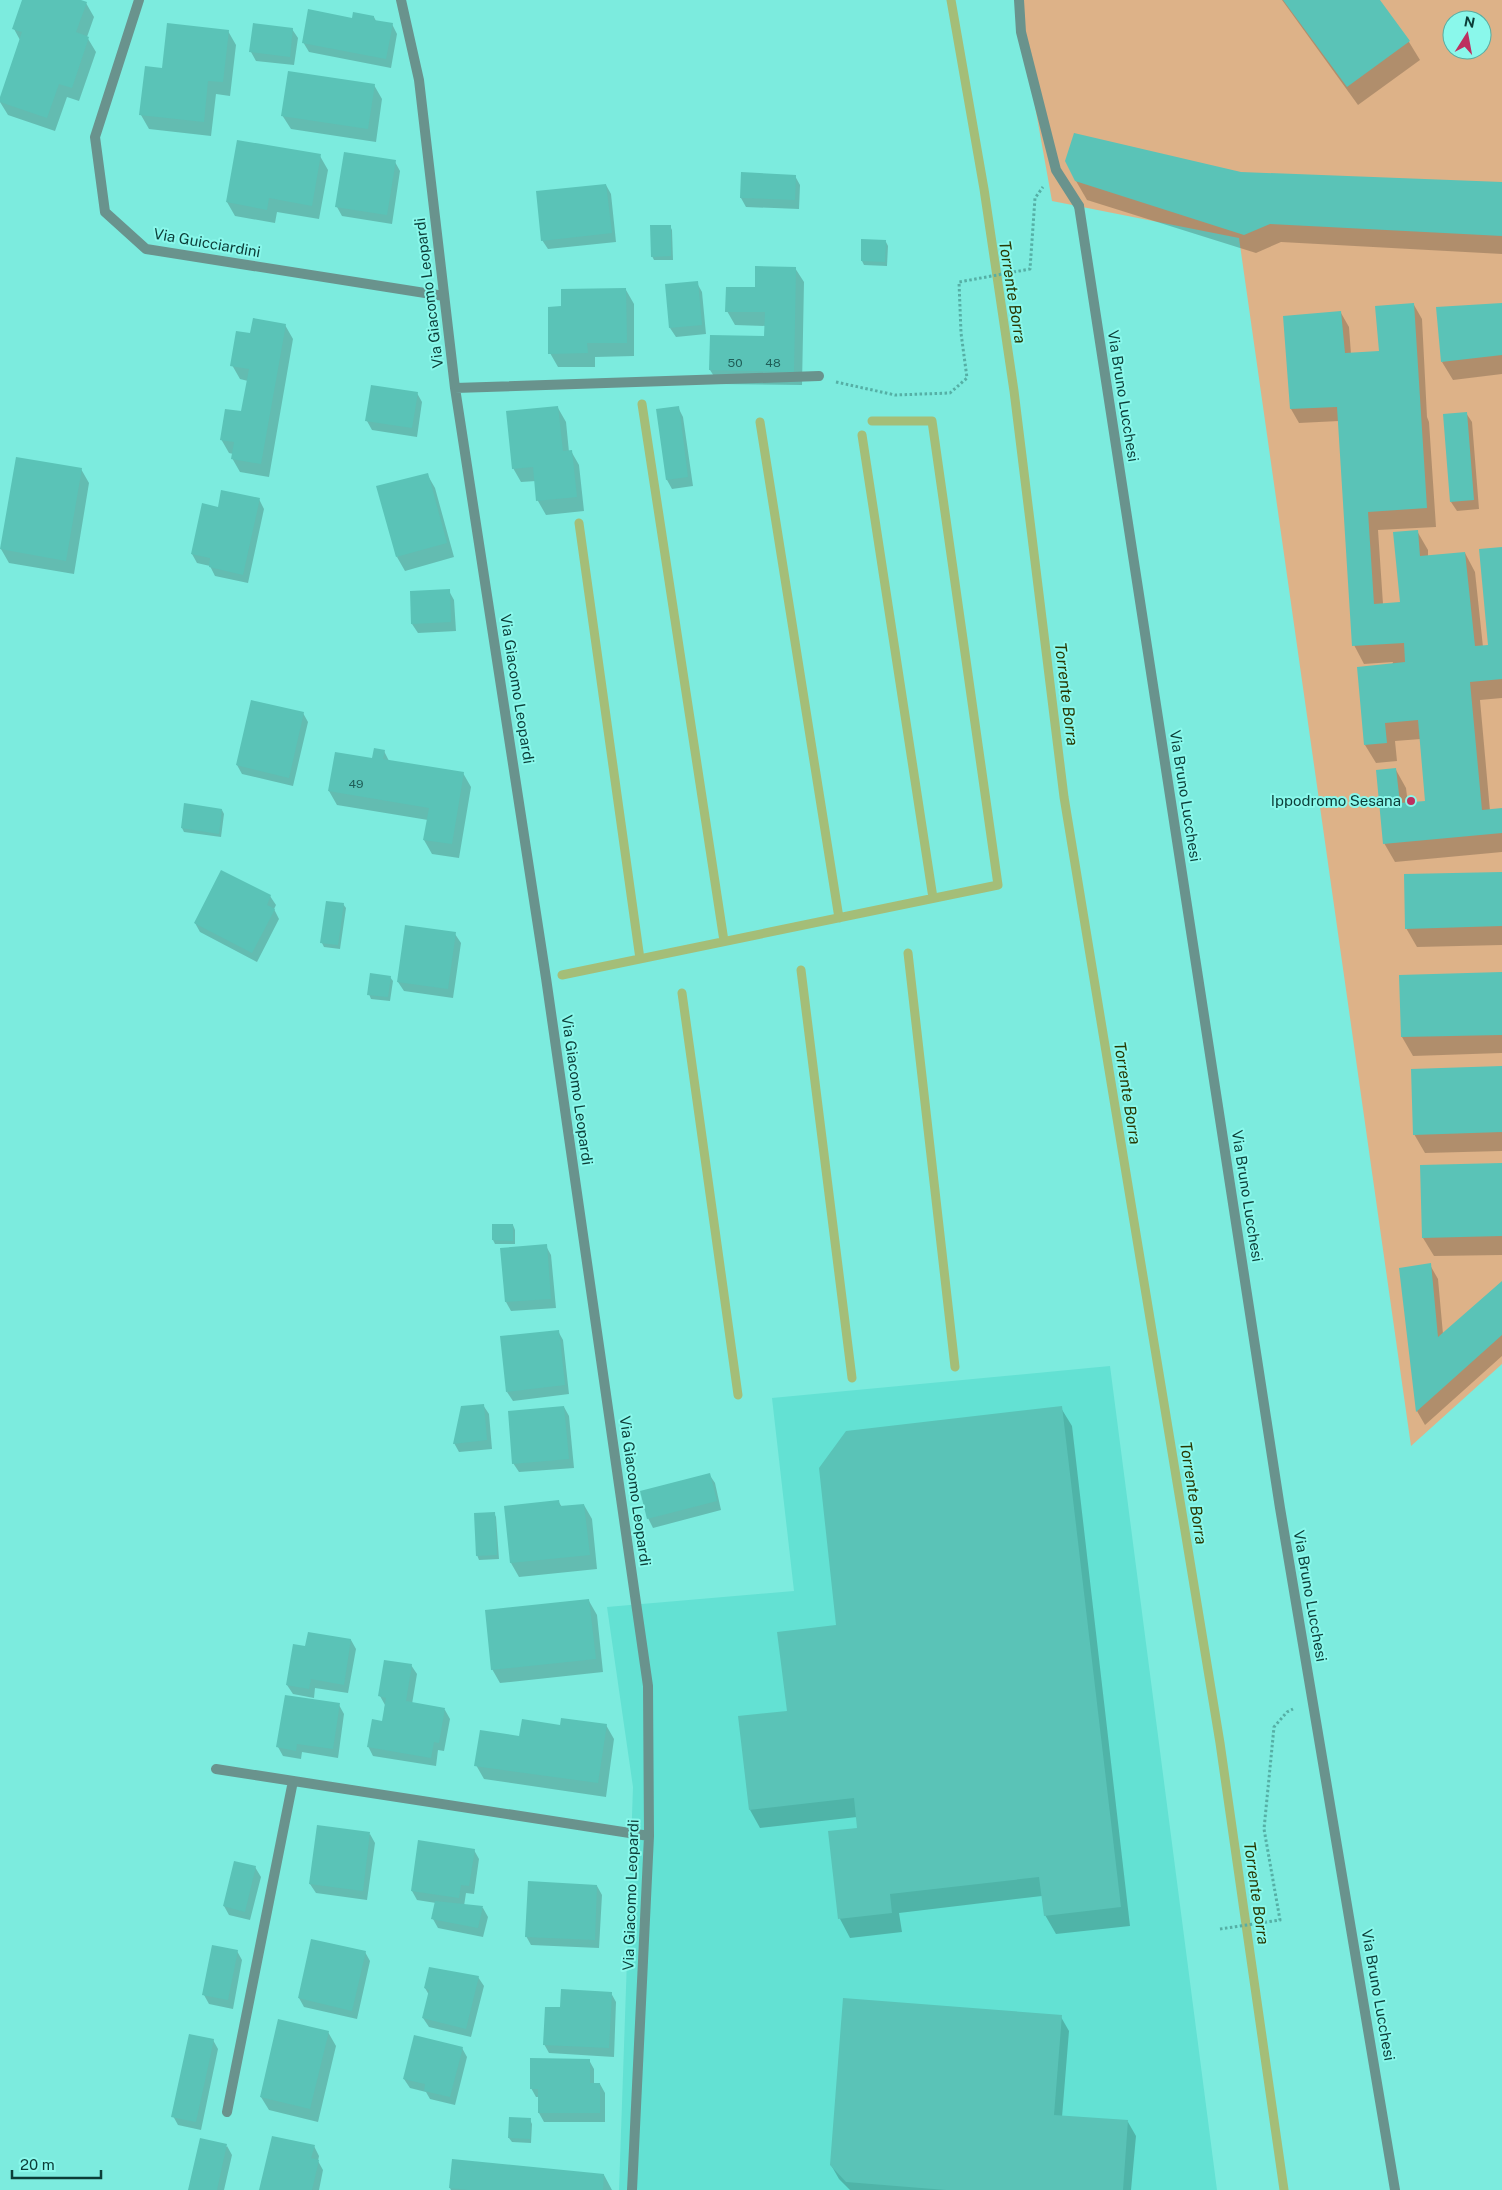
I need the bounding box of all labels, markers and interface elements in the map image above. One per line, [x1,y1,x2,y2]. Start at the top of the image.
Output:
north arrow [1442,10,1492,60]
text: N [1463,13,1476,31]
street label: Via Giacomo Leopardi [411,217,446,369]
street label: Via Guicciardini [152,225,262,260]
water label: Torrente Borra [995,239,1030,345]
street label: Via Bruno Lucchesi [1105,329,1142,463]
house number: 50 [727,356,743,370]
house number: 48 [765,356,781,370]
street label: Via Giacomo Leopardi [497,613,538,765]
water label: Torrente Borra [1051,642,1082,747]
street label: Via Bruno Lucchesi [1167,729,1204,863]
house number: 49 [348,777,364,791]
place label: Ippodromo Sesana [1271,792,1401,809]
marker: Ippodromo Sesana [1405,795,1417,807]
street label: Via Giacomo Leopardi [559,1014,596,1166]
water label: Torrente Borra [1110,1040,1145,1146]
street label: Via Bruno Lucchesi [1229,1129,1266,1263]
street label: Via Giacomo Leopardi [617,1415,654,1567]
water label: Torrente Borra [1176,1440,1211,1546]
street label: Via Bruno Lucchesi [1291,1529,1330,1663]
street label: Via Giacomo Leopardi [619,1819,642,1971]
water label: Torrente Borra [1240,1840,1273,1946]
street label: Via Bruno Lucchesi [1359,1928,1398,2062]
scale bar [12,2148,101,2180]
text: 20 m [20,2156,55,2173]

